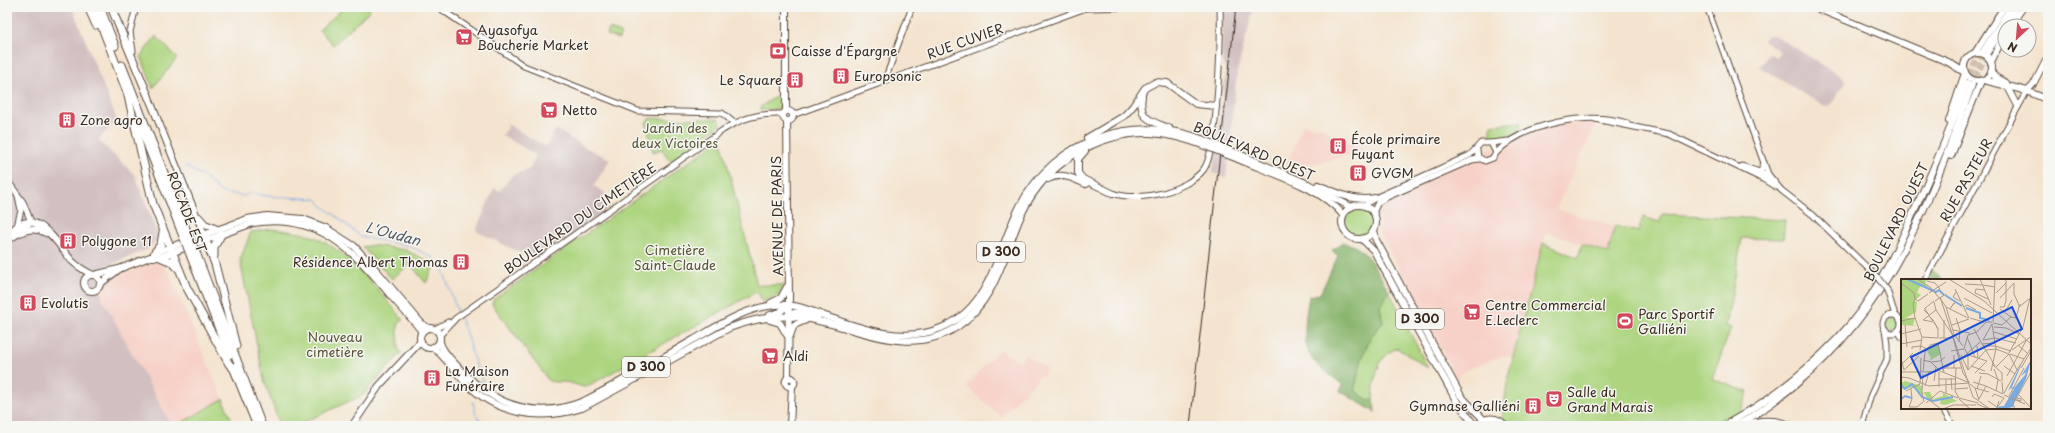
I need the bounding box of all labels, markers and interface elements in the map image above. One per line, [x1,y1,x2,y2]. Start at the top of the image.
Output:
street label: RUE CUVIER [924,18,1006,63]
north arrow [1997,18,2037,58]
place label: Ayasofya Boucherie Market [477,20,589,54]
supermarket icon: Ayasofya Boucherie Market [454,27,474,47]
text: N [2004,38,2020,57]
bank icon: Caisse d'Épargne [768,41,788,61]
place label: Caisse d'Épargne [791,41,897,60]
building icon: Europsonic [831,66,851,86]
place label: Europsonic [854,66,922,85]
place label: Le Square [719,70,782,89]
building icon: Le Square [785,70,805,90]
supermarket icon: Netto [539,100,559,120]
place label: Netto [562,100,597,119]
building icon: Zone agro [57,110,77,130]
place label: Zone agro [80,110,143,129]
street label: BOULEVARD OUEST [1191,116,1318,185]
park label: Jardin des deux Victoires [632,118,718,152]
place label: École primaire Fuyant [1351,129,1440,163]
street label: RUE PASTEUR [1935,134,1996,225]
building icon: École primaire Fuyant [1328,136,1348,156]
street label: AVENUE DE PARIS [766,156,787,276]
street label: BOULEVARD DU CIMETIÈRE [500,157,660,278]
street label: BOULEVARD OUEST [1859,159,1933,284]
building icon: GVGM [1348,163,1368,183]
place label: GVGM [1371,163,1414,182]
street label: ROCADE EST [163,169,212,255]
water label: L'Oudan [363,216,423,251]
building icon: Polygone 11 [58,231,78,251]
place label: Polygone 11 [81,231,152,250]
park label: Cimetière Saint-Claude [634,240,716,274]
road number: D 300 [977,242,1025,262]
place label: Résidence Albert Thomas [293,252,448,271]
building icon: Résidence Albert Thomas [451,252,471,272]
inset map [1901,279,2031,409]
building icon: Evolutis [18,293,38,313]
place label: Evolutis [41,293,88,312]
place label: Centre Commercial E.Leclerc [1485,295,1606,329]
supermarket icon: Centre Commercial E.Leclerc [1462,302,1482,322]
place label: Parc Sportif Galliéni [1638,304,1716,338]
road number: D 300 [1396,309,1444,329]
sports icon: Parc Sportif Galliéni [1615,311,1635,331]
park label: Nouveau cimetière [306,327,364,361]
supermarket icon: Aldi [760,346,780,366]
place label: Aldi [783,346,808,365]
road number: D 300 [622,357,670,377]
place label: La Maison Funéraire [445,361,509,395]
building icon: La Maison Funéraire [422,368,442,388]
place label: Salle du Grand Marais [1567,382,1653,416]
theatre icon: Salle du Grand Marais [1544,389,1564,409]
place label: Gymnase Galliéni [1409,396,1520,415]
building icon: Gymnase Galliéni [1523,396,1543,416]

